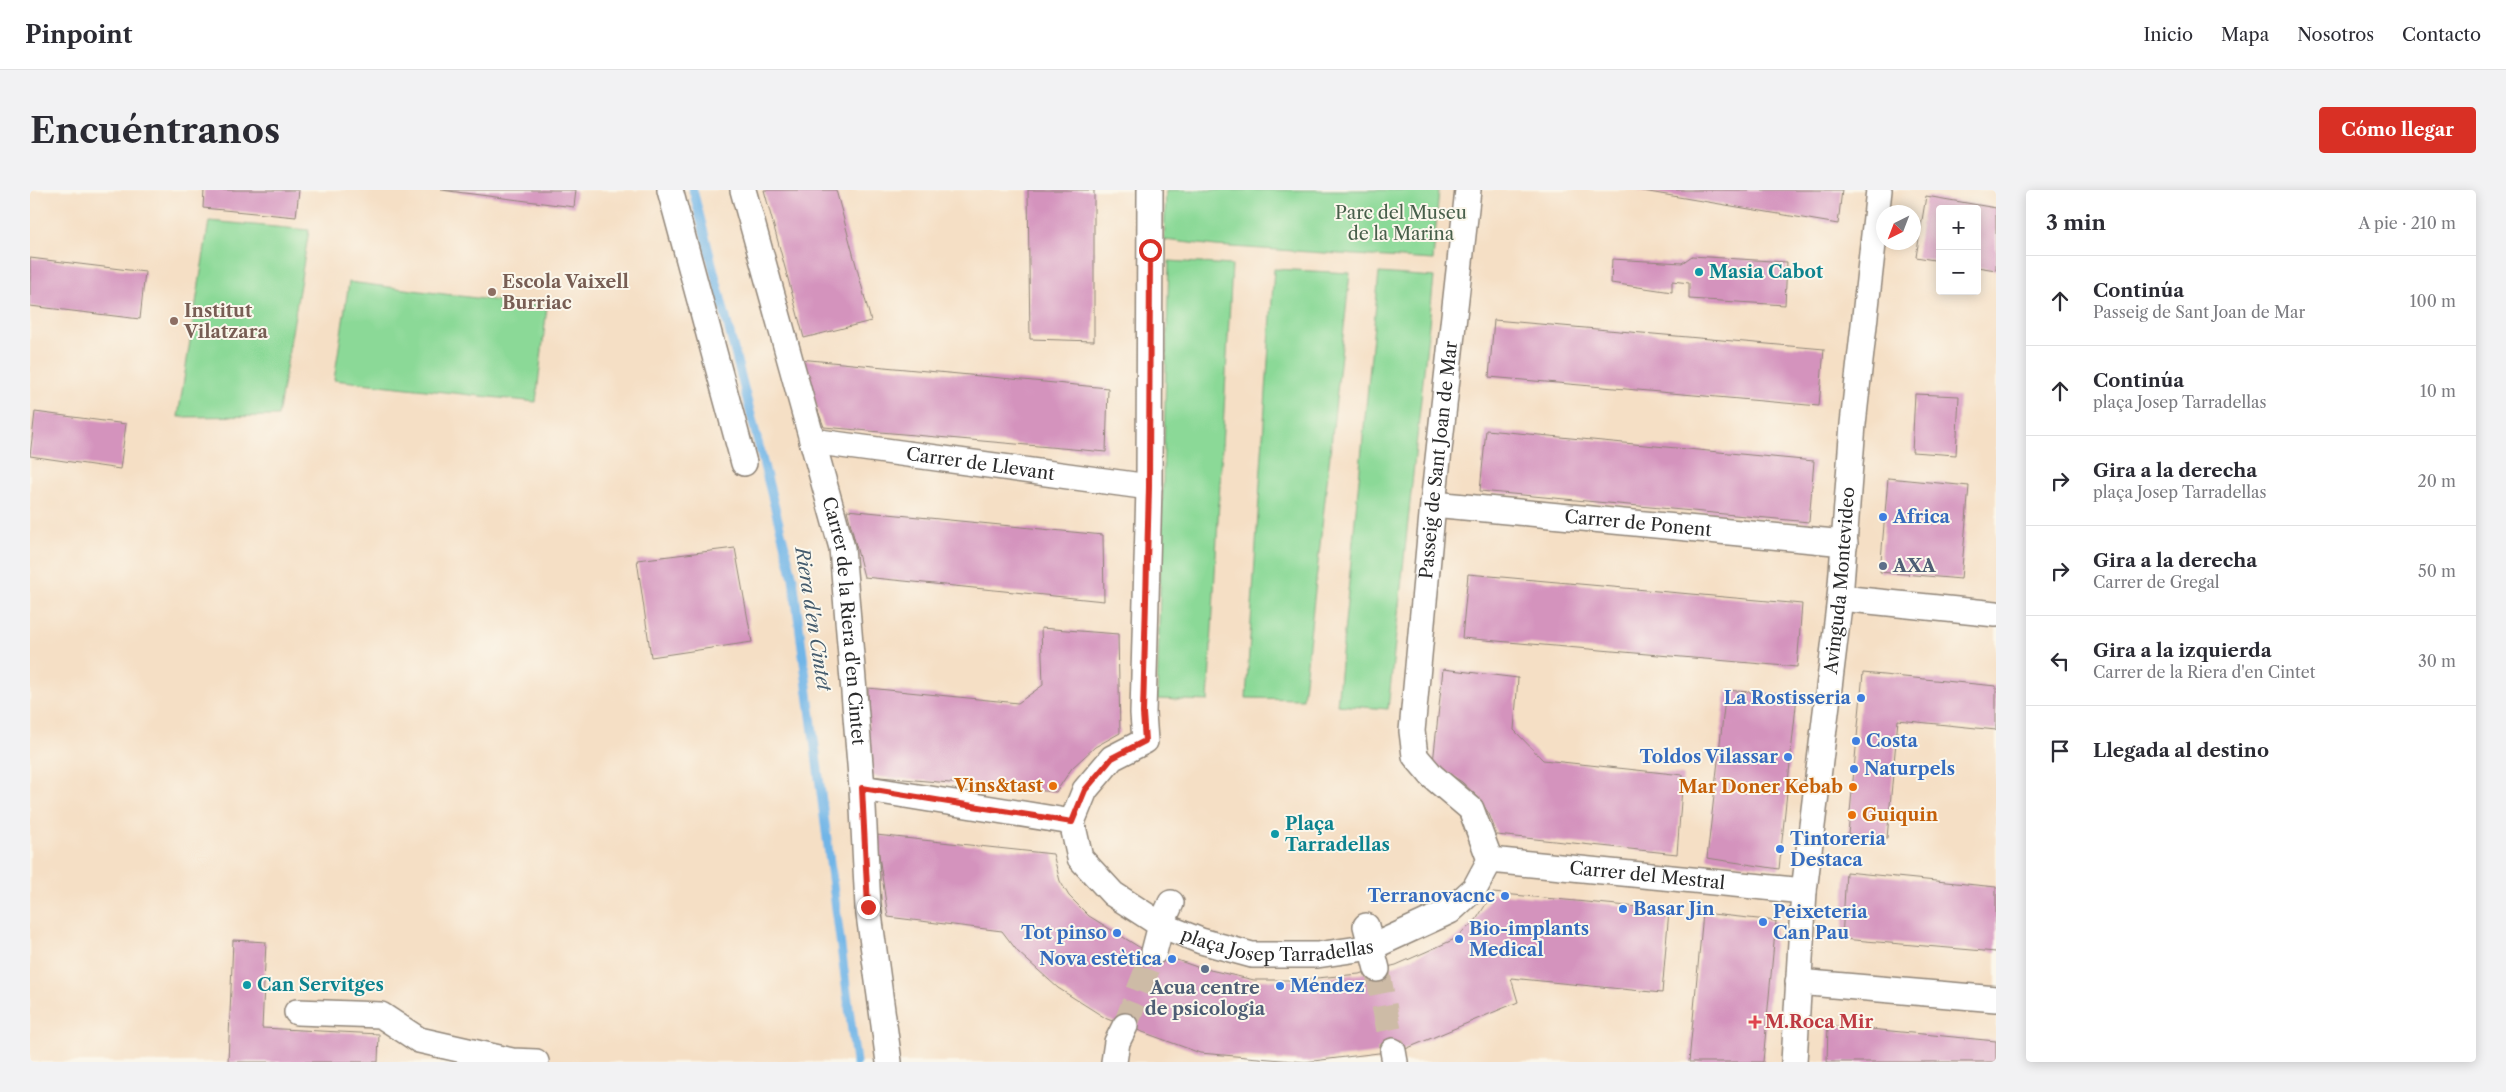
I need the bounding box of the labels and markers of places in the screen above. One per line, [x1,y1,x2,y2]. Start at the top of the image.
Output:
place label: Masia Cabot [1709,261,1824,283]
marker: Masia Cabot [1693,266,1705,278]
place label: Escola Vaixell Burriac [502,271,629,314]
marker: Escola Vaixell Burriac [486,286,498,298]
place label: Institut Vilatzara [183,300,268,343]
marker: Institut Vilatzara [168,315,180,327]
place label: Africa [1892,506,1951,528]
marker: Africa [1877,511,1889,523]
place label: AXA [1892,555,1937,577]
marker: AXA [1877,560,1889,572]
place label: La Rostisseria [1724,687,1852,709]
marker: La Rostisseria [1855,692,1867,704]
place label: Costa [1866,730,1918,752]
marker: Costa [1850,735,1862,747]
place label: Toldos Vilassar [1639,746,1778,768]
marker: Toldos Vilassar [1782,751,1794,763]
place label: Naturpels [1864,758,1955,780]
marker: Naturpels [1848,763,1860,775]
place label: Vins&tast [953,775,1044,797]
place label: Mar Doner Kebab [1679,776,1843,798]
marker: Vins&tast [1047,780,1059,792]
marker: Mar Doner Kebab [1847,781,1859,793]
place label: Guiquin [1862,804,1939,826]
marker: Guiquin [1846,809,1858,821]
place label: Plaça Tarradellas [1285,813,1390,856]
marker: Plaça Tarradellas [1269,828,1281,840]
place label: Tintoreria Destaca [1790,828,1886,871]
marker: Tintoreria Destaca [1774,843,1786,855]
place label: Terranovacnc [1367,885,1495,907]
marker: Terranovacnc [1499,890,1511,902]
place label: Basar Jin [1633,898,1715,920]
place label: Peixeteria Can Pau [1773,901,1868,944]
marker: Basar Jin [1617,903,1629,915]
marker: Peixeteria Can Pau [1757,916,1769,928]
place label: Bio-implants Medical [1469,918,1589,961]
place label: Tot pinso [1021,922,1107,944]
marker: Tot pinso [1111,927,1123,939]
marker: Bio-implants Medical [1453,933,1465,945]
place label: Nova estètica [1039,948,1163,970]
marker: Nova estètica [1166,953,1178,965]
marker: Acua centre de psicologia [1199,963,1211,975]
place label: Can Servitges [257,974,384,996]
place label: Méndez [1290,975,1365,997]
place label: Acua centre de psicologia [1145,977,1266,1020]
marker: Can Servitges [241,979,253,991]
marker: Méndez [1274,980,1286,992]
place label: M.Roca Mir [1765,1011,1873,1033]
marker: M.Roca Mir [1749,1016,1761,1028]

